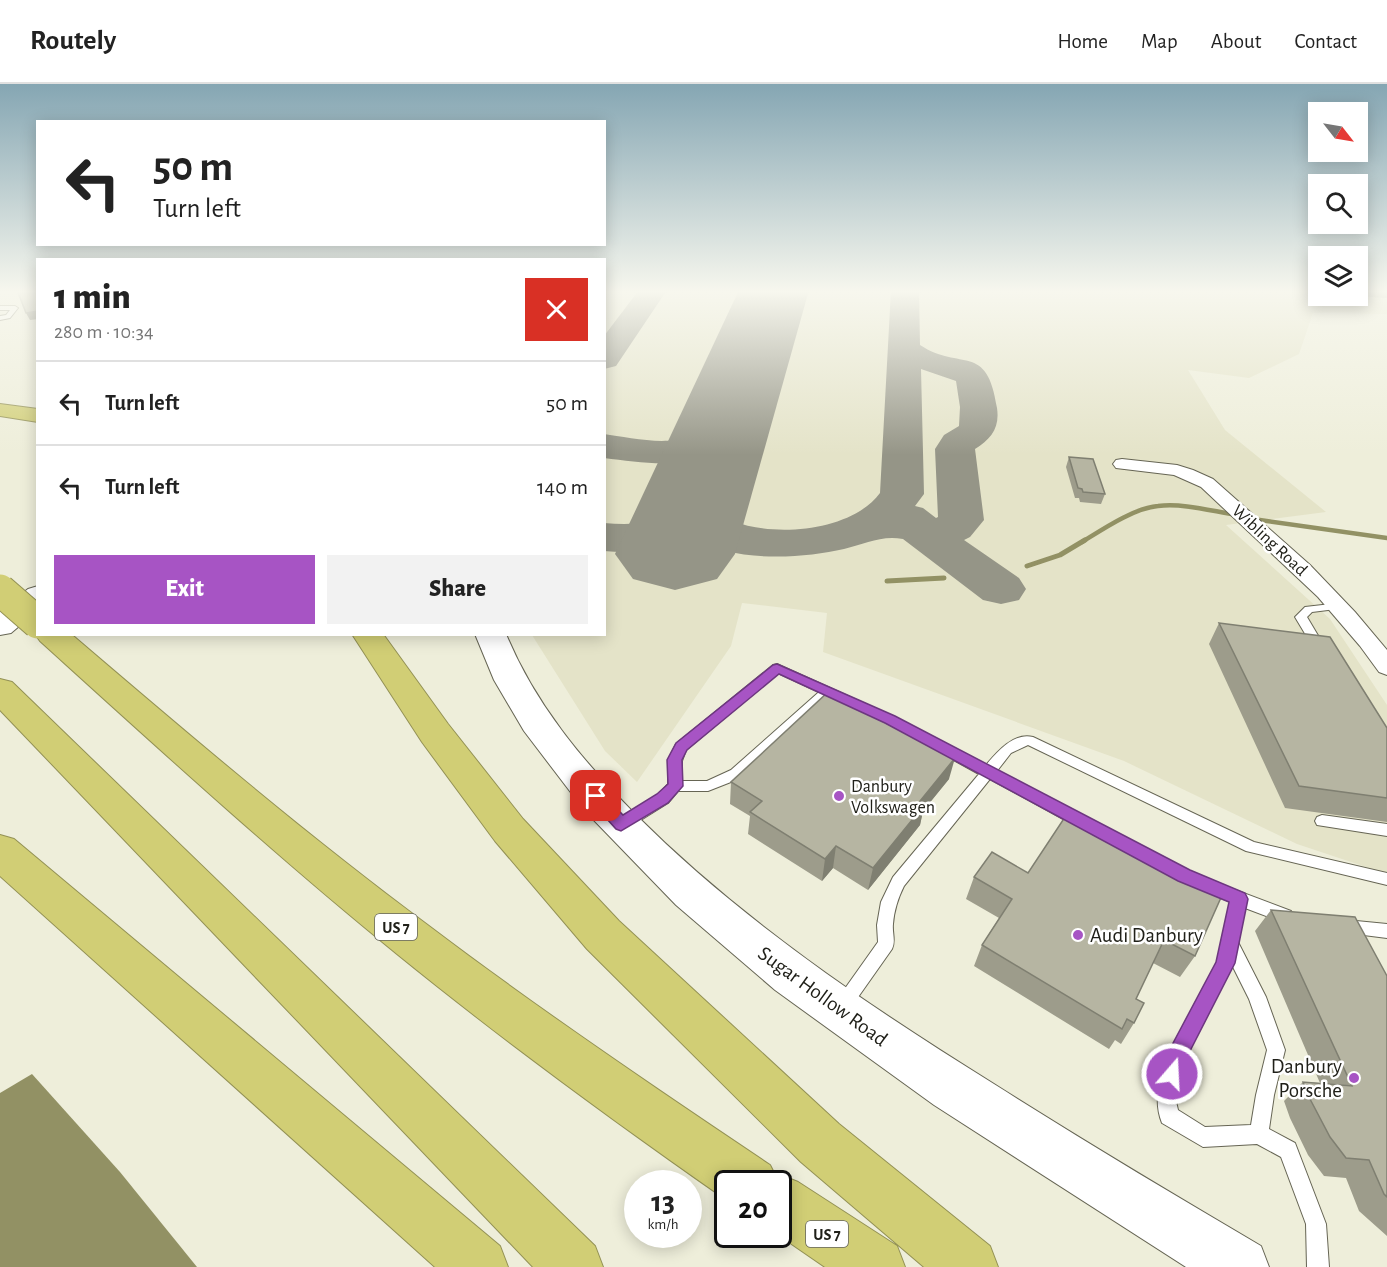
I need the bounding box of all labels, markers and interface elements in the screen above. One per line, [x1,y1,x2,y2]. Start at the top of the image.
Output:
text: Routely [30,27,116,55]
text: Home [1057,31,1108,52]
text: Map [1141,31,1178,52]
text: About [1211,31,1261,52]
text: Contact [1294,31,1357,52]
north arrow [1308,102,1368,162]
map controls [1308,102,1368,306]
icon: left [54,144,132,222]
text: 50 m [153,146,233,188]
button: search [1308,174,1368,234]
text: Turn left [153,195,241,222]
button: layers [1308,246,1368,306]
button: close [525,278,588,341]
text: 1 min [54,279,131,315]
text: 280 m · 10:34 [54,322,154,342]
icon: left [54,387,87,420]
text: Turn left [105,392,179,414]
text: 50 m [546,392,588,414]
icon: left [54,471,87,504]
text: Turn left [105,476,179,498]
text: 140 m [537,476,588,498]
street label: Wibling Road [1228,502,1310,580]
button: Exit [54,555,315,624]
button: Share [327,555,588,624]
pin [570,770,621,821]
place label: Danbury Volkswagen [851,778,935,817]
icon: arrive [579,779,612,812]
marker: Danbury Volkswagen [832,789,846,803]
road number: US 7 [375,914,417,940]
place label: Audi Danbury [1090,925,1203,946]
marker: Audi Danbury [1071,928,1085,942]
street label: Sugar Hollow Road [754,943,891,1050]
position arrow [1140,1042,1204,1106]
place label: Danbury Porsche [1271,1056,1342,1101]
marker: Danbury Porsche [1347,1071,1361,1085]
speed limit sign: 20 [714,1170,792,1248]
text: 13 [651,1187,675,1217]
text: km/h [648,1217,678,1232]
road number: US 7 [806,1221,848,1247]

